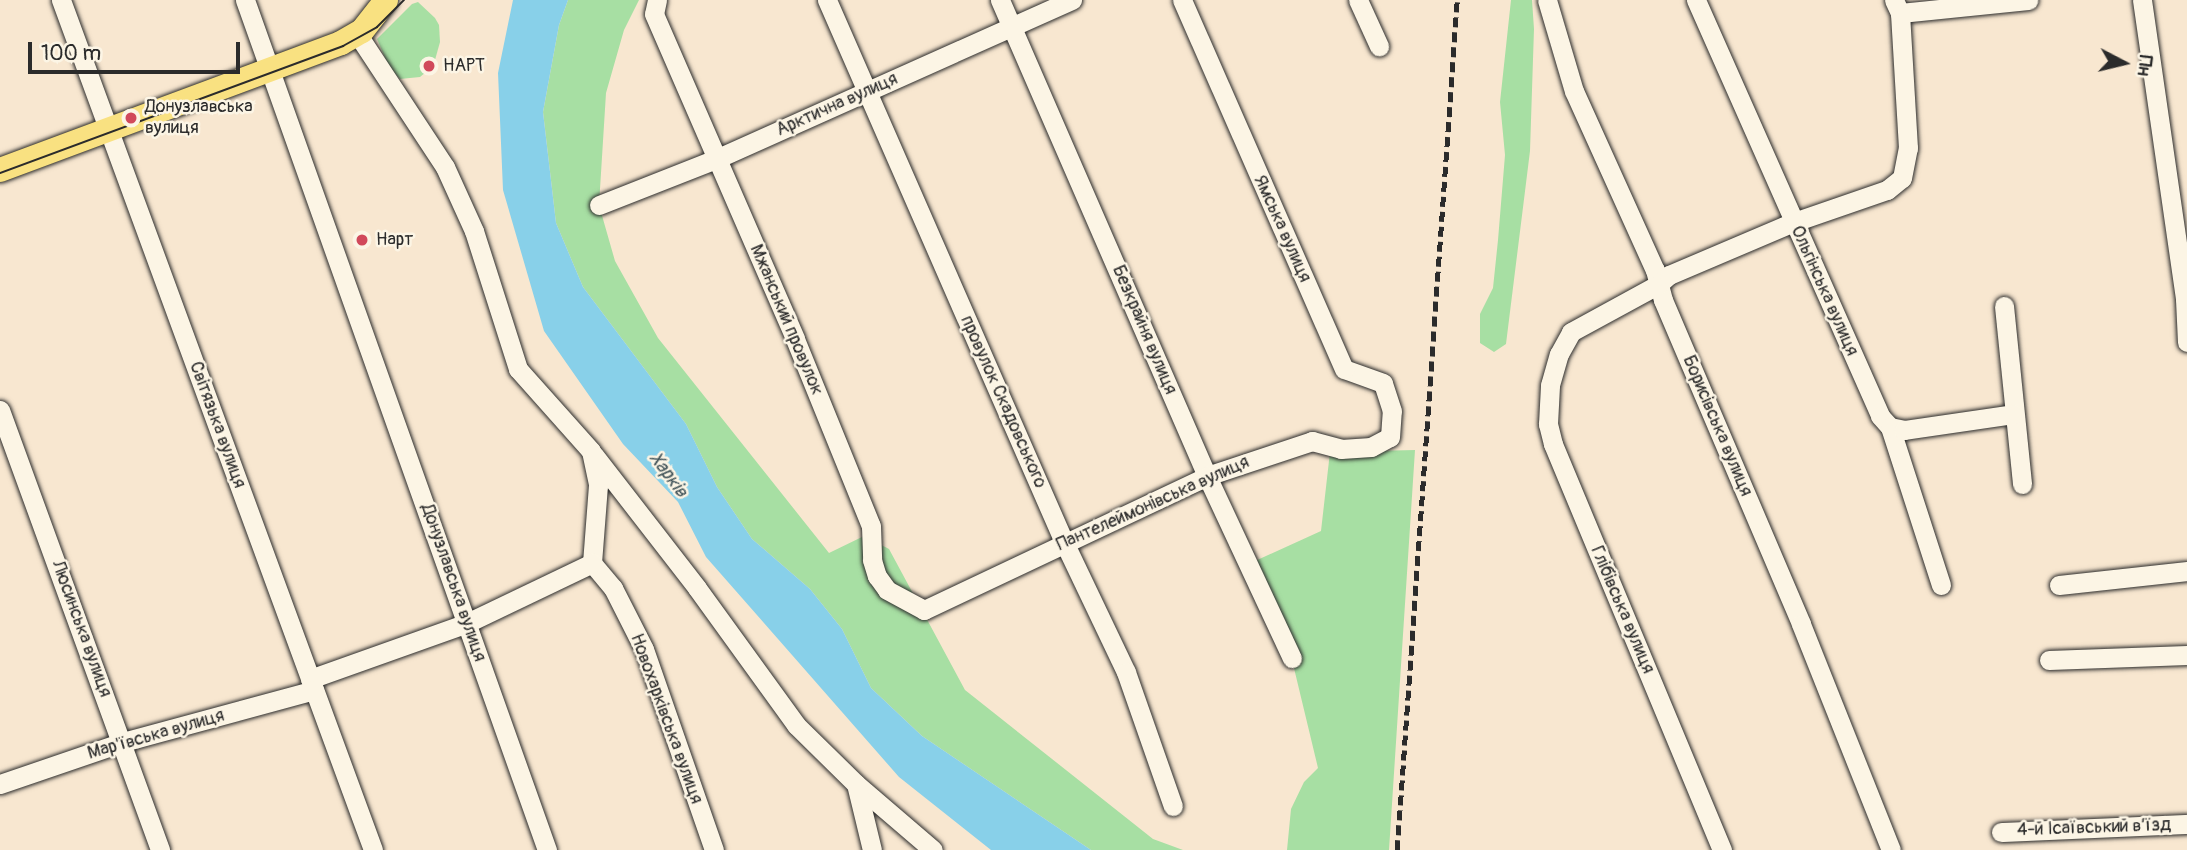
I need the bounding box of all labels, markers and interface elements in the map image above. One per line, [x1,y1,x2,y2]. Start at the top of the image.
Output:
scale bar [32,28,243,72]
north arrow [2089,28,2159,98]
text: 100 m [41,40,101,67]
text: Пн [2132,54,2158,77]
place label: НАРТ [443,55,485,77]
marker: НАРТ [421,58,437,74]
street label: Арктична вулиця [773,69,901,141]
place label: Донузлавська вулиця [145,97,253,140]
marker: Донузлавська вулиця [123,110,139,126]
street label: Ямська вулиця [1249,172,1315,286]
street label: Ольгінська вулиця [1786,223,1862,359]
place label: Нарт [376,229,413,251]
marker: Нарт [354,232,370,248]
street label: Мжанський провулок [745,242,827,398]
street label: Безкрайня вулиця [1107,262,1181,398]
street label: провулок Скадовського [955,312,1051,492]
street label: Борисівська вулиця [1678,352,1756,500]
street label: Світязька вулиця [184,359,250,491]
water label: Харків [644,448,692,502]
street label: Пантелеймонівська вулиця [1053,452,1253,556]
street label: Донузлавська вулиця [416,501,490,665]
street label: Глібівська вулиця [1585,543,1659,677]
street label: Люсинська вулиця [46,558,116,700]
street label: Новохарківська вулиця [625,631,707,807]
street label: Мар'ївська вулиця [85,705,227,765]
street label: 4-й Ісаївський в’їзд [2017,815,2171,841]

